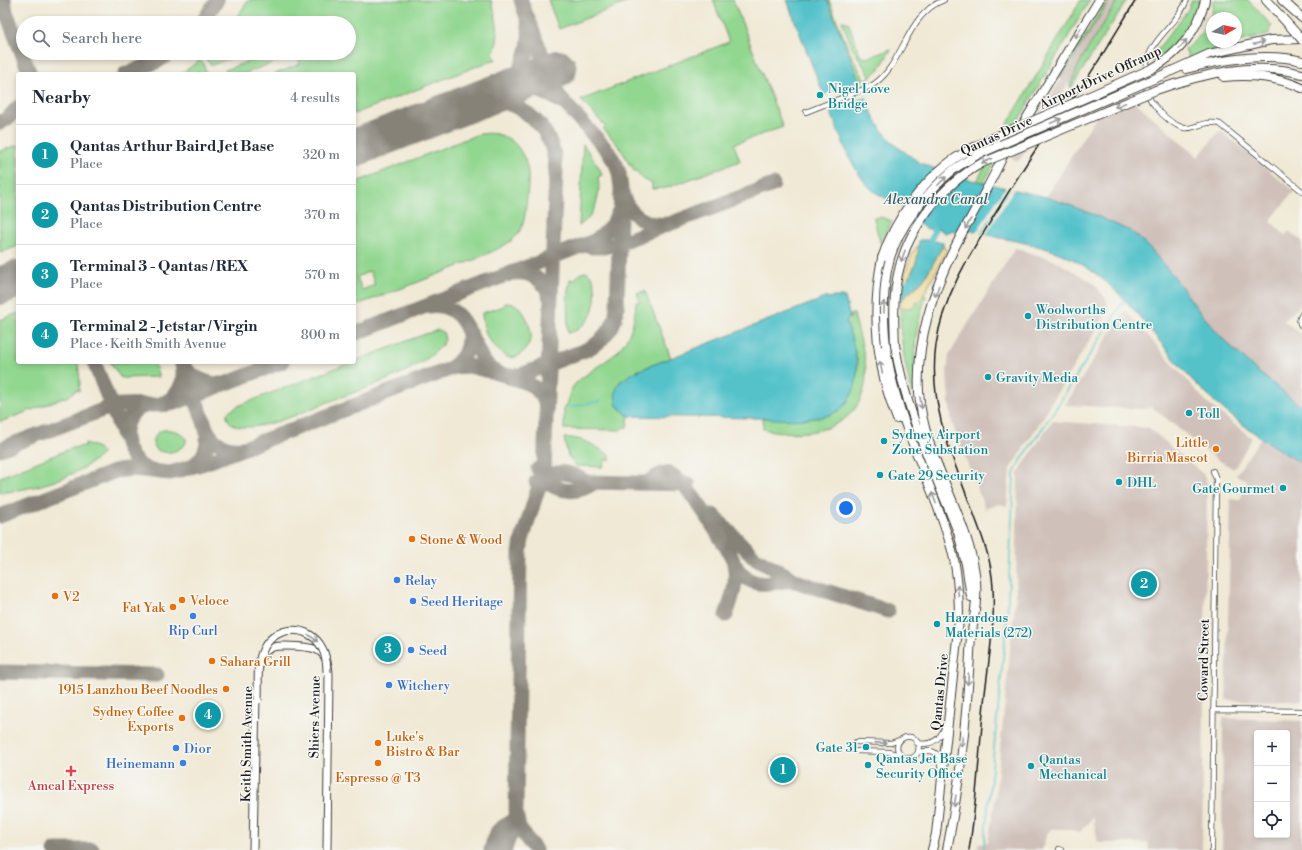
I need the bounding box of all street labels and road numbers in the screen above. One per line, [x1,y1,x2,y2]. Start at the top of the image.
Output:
street label: Airport Drive Offramp [1036,43,1164,114]
street label: Qantas Drive [958,112,1035,160]
street label: Coward Street [1195,618,1213,701]
street label: Qantas Drive [928,652,952,731]
street label: Shiers Avenue [306,675,324,759]
street label: Keith Smith Avenue [238,685,256,802]

